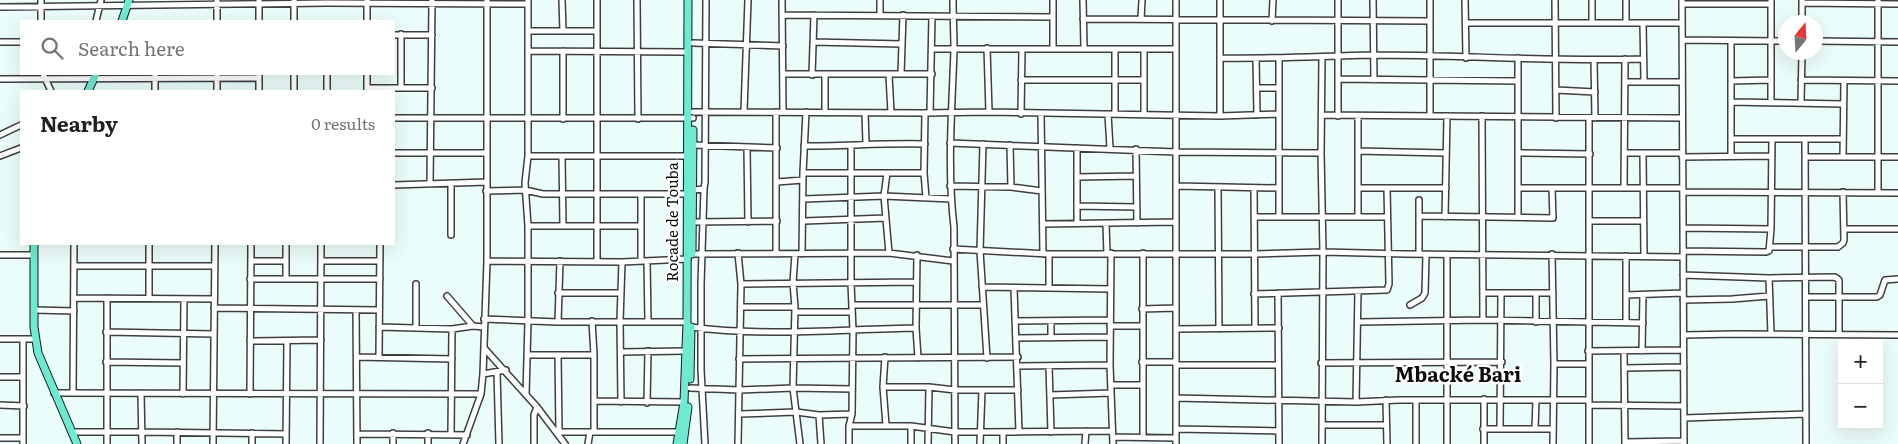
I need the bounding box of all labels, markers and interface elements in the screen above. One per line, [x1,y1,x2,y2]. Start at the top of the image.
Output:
north arrow [1778,15,1823,60]
search box [20,20,395,75]
icon: search [38,34,66,62]
text: Search here [78,34,185,62]
text: Nearby [40,107,118,138]
text: 0 results [311,111,375,135]
street label: Rocade de Touba [660,161,683,282]
map controls [1838,339,1883,429]
button: + [1838,339,1883,384]
district label: Mbacké Bari [1395,358,1521,388]
button: − [1838,384,1883,429]

